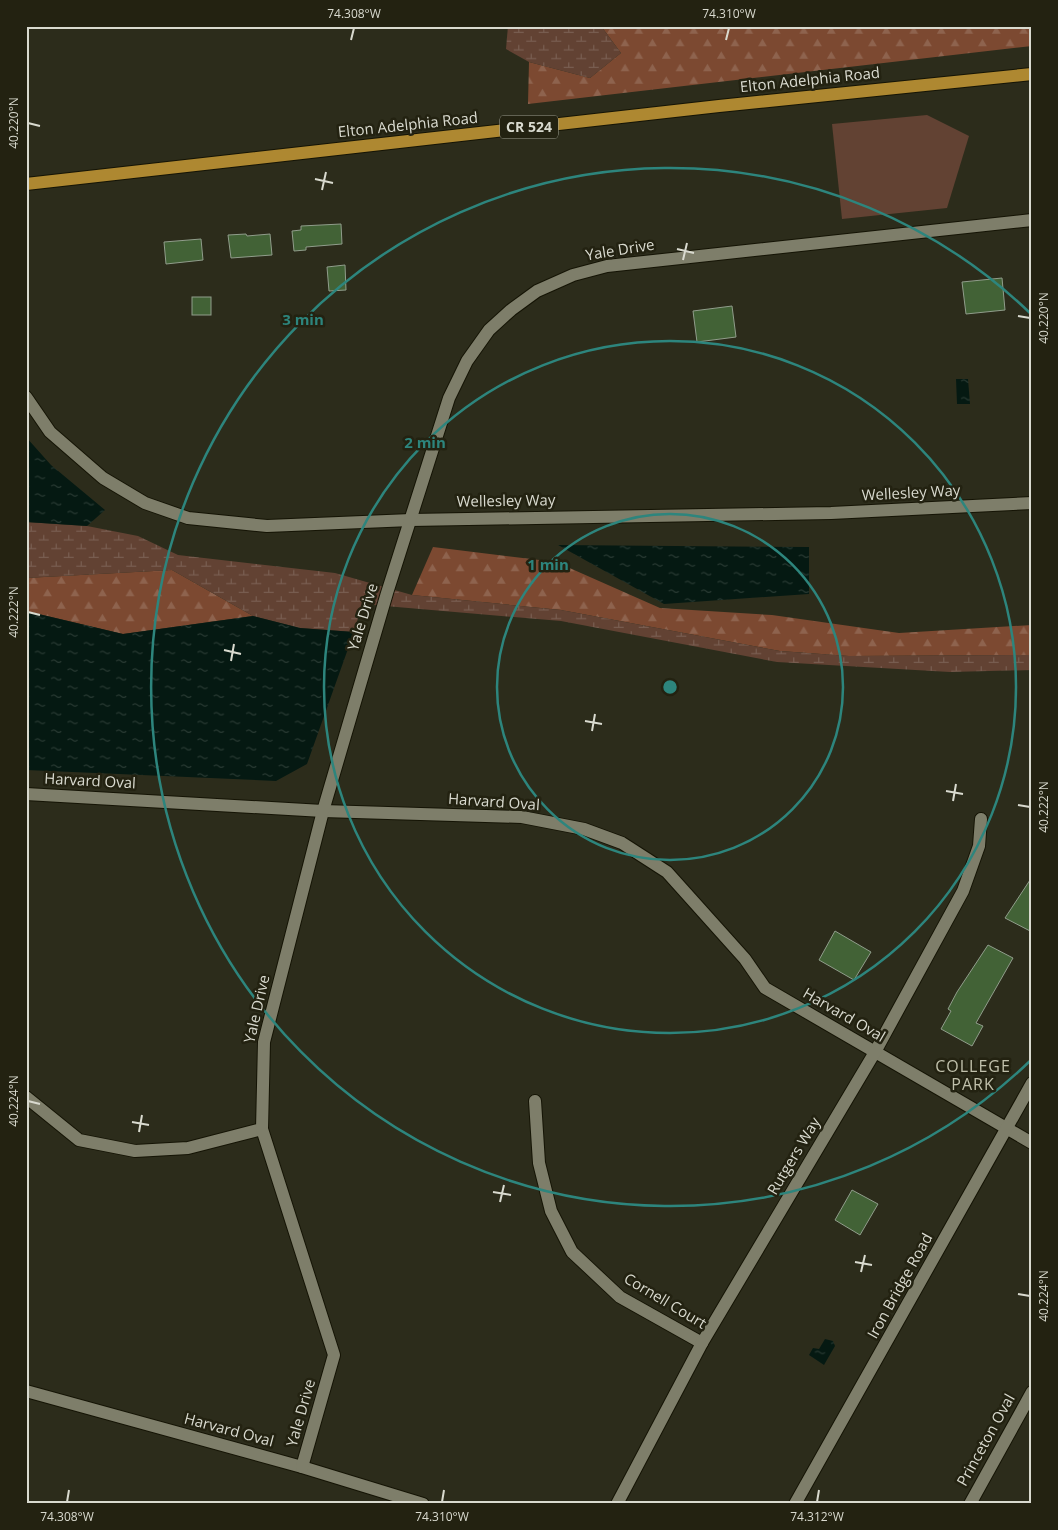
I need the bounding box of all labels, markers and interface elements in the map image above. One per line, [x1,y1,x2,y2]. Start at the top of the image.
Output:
text: 74.308°W [327,5,381,22]
text: 74.310°W [702,5,756,22]
street label: Elton Adelphia Road [739,62,881,96]
text: 40.220°N [5,97,22,149]
street label: Elton Adelphia Road [337,107,479,141]
road number: CR 524 [500,115,558,138]
street label: Yale Drive [584,234,656,264]
text: 40.220°N [1035,292,1052,344]
text: 3 min [282,309,324,329]
text: 2 min [404,432,446,452]
street label: Wellesley Way [861,479,961,505]
street label: Wellesley Way [456,489,556,511]
text: 1 min [527,554,569,574]
street label: Yale Drive [342,581,382,653]
text: 40.222°N [5,586,22,638]
centre of rings [661,678,679,696]
street label: Harvard Oval [44,768,136,792]
text: 40.222°N [1035,781,1052,833]
street label: Harvard Oval [448,788,541,814]
street label: Yale Drive [238,973,274,1045]
street label: Harvard Oval [800,983,889,1046]
district label: COLLEGE PARK [935,1055,1011,1095]
text: 40.224°N [5,1075,22,1127]
street label: Rutgers Way [762,1113,824,1198]
street label: Iron Bridge Road [862,1229,936,1342]
street label: Cornell Court [621,1268,710,1333]
text: 40.224°N [1035,1270,1052,1322]
street label: Yale Drive [281,1377,319,1449]
street label: Princeton Oval [952,1390,1019,1489]
street label: Harvard Oval [182,1407,276,1451]
text: 74.308°W [40,1508,94,1525]
text: 74.310°W [415,1508,469,1525]
text: 74.312°W [790,1508,844,1525]

